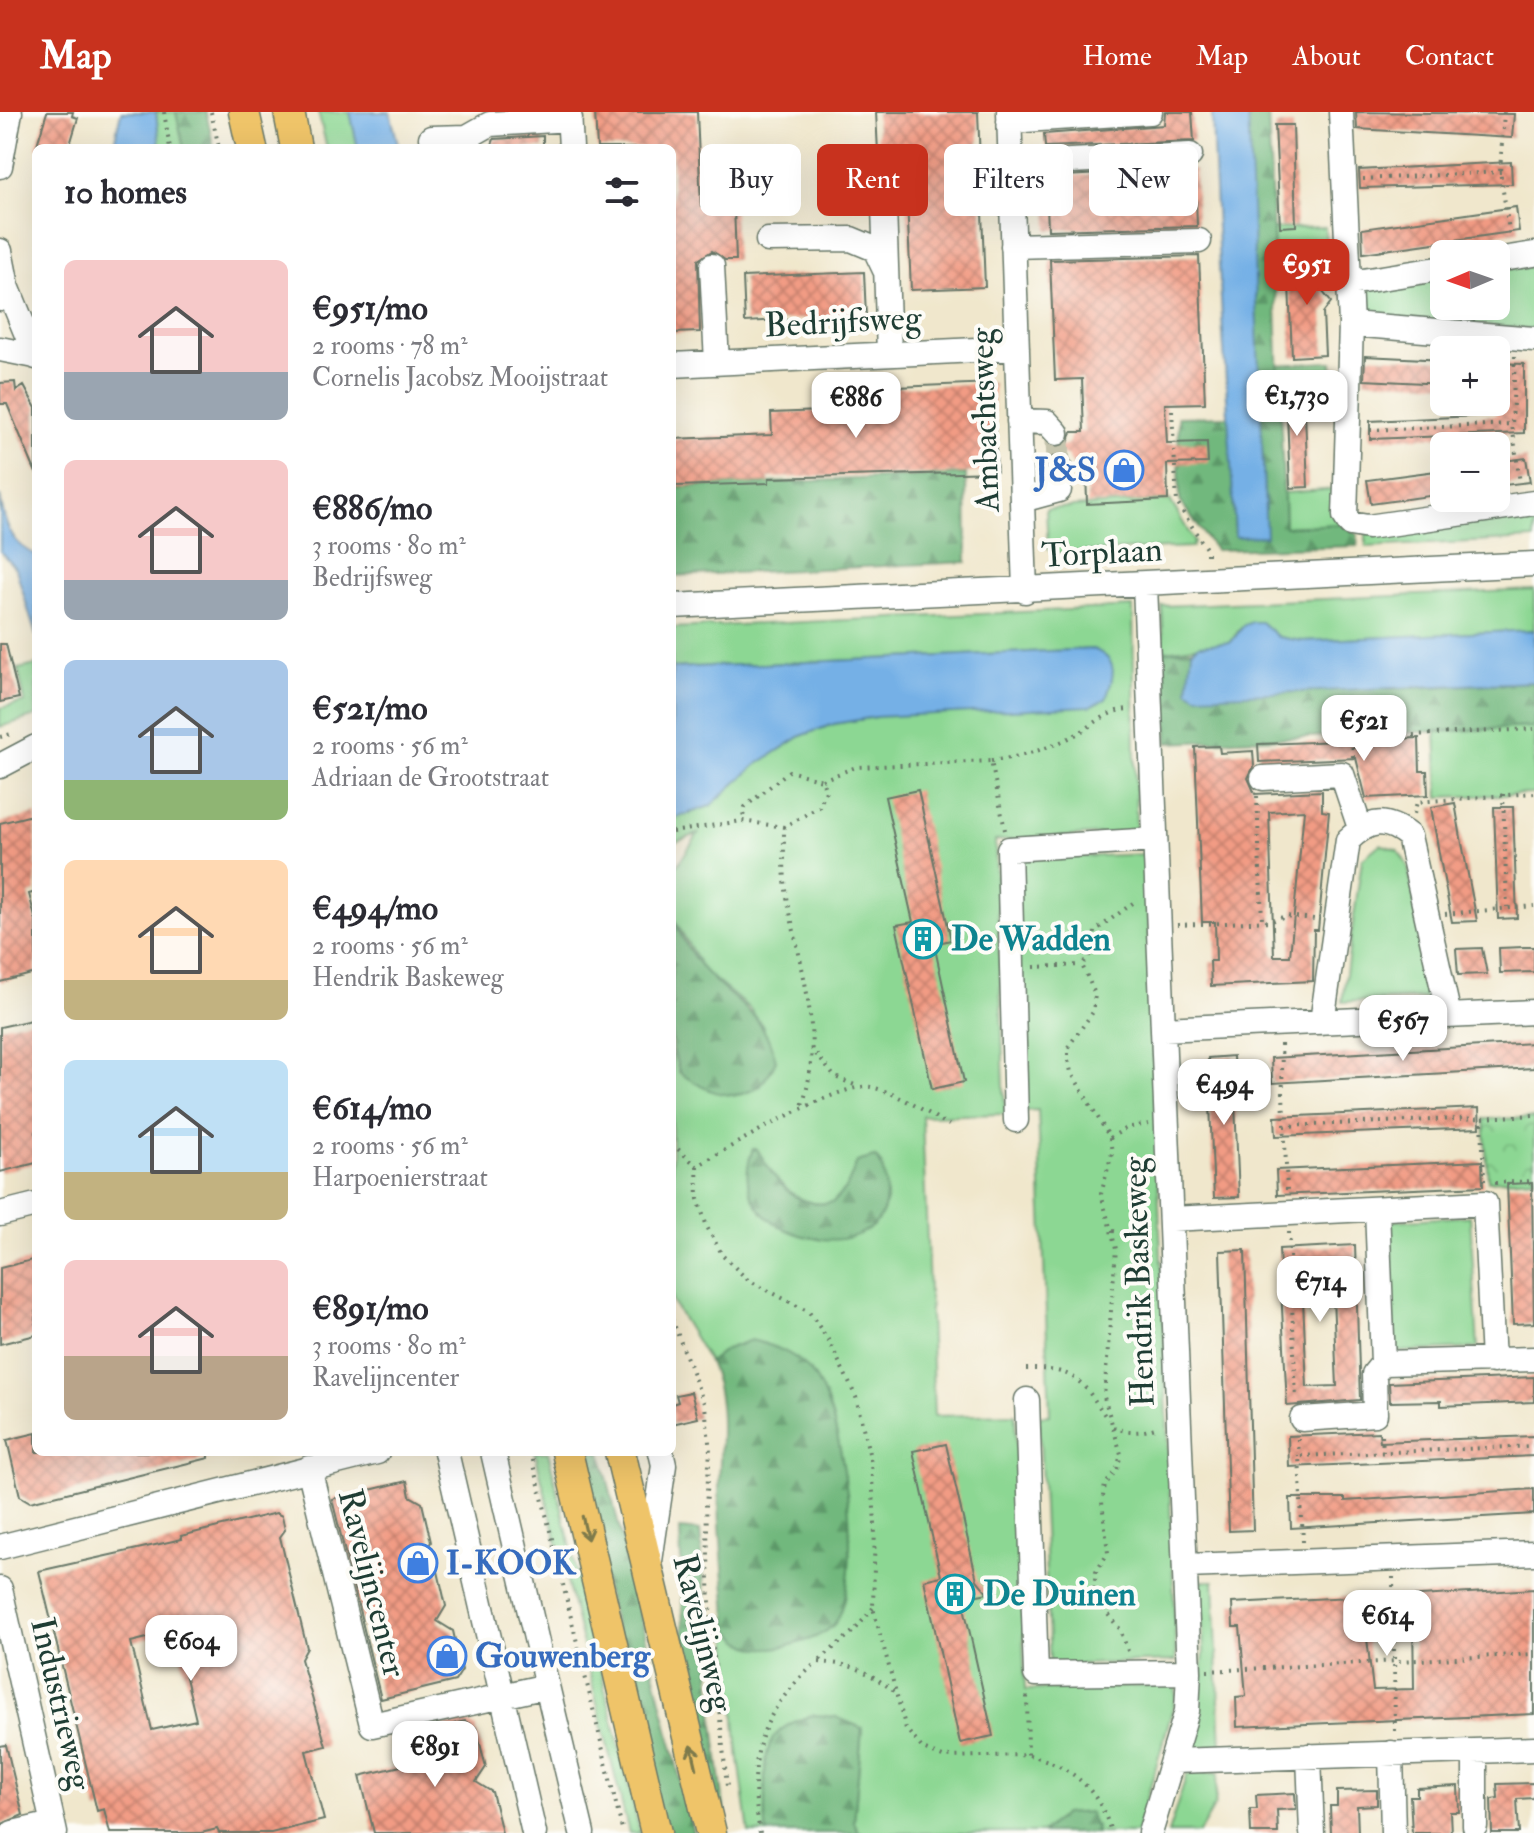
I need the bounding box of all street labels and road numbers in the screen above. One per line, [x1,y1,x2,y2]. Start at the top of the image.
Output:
street label: Bedrijfsweg [763,296,924,348]
street label: Ambachtsweg [960,326,1010,514]
street label: Torplaan [1040,528,1164,578]
street label: Hendrik Baskeweg [1113,1155,1165,1408]
street label: Ravelijncenter [328,1484,416,1682]
street label: Ravelijnweg [663,1550,744,1717]
street label: Industrieweg [20,1614,102,1796]

